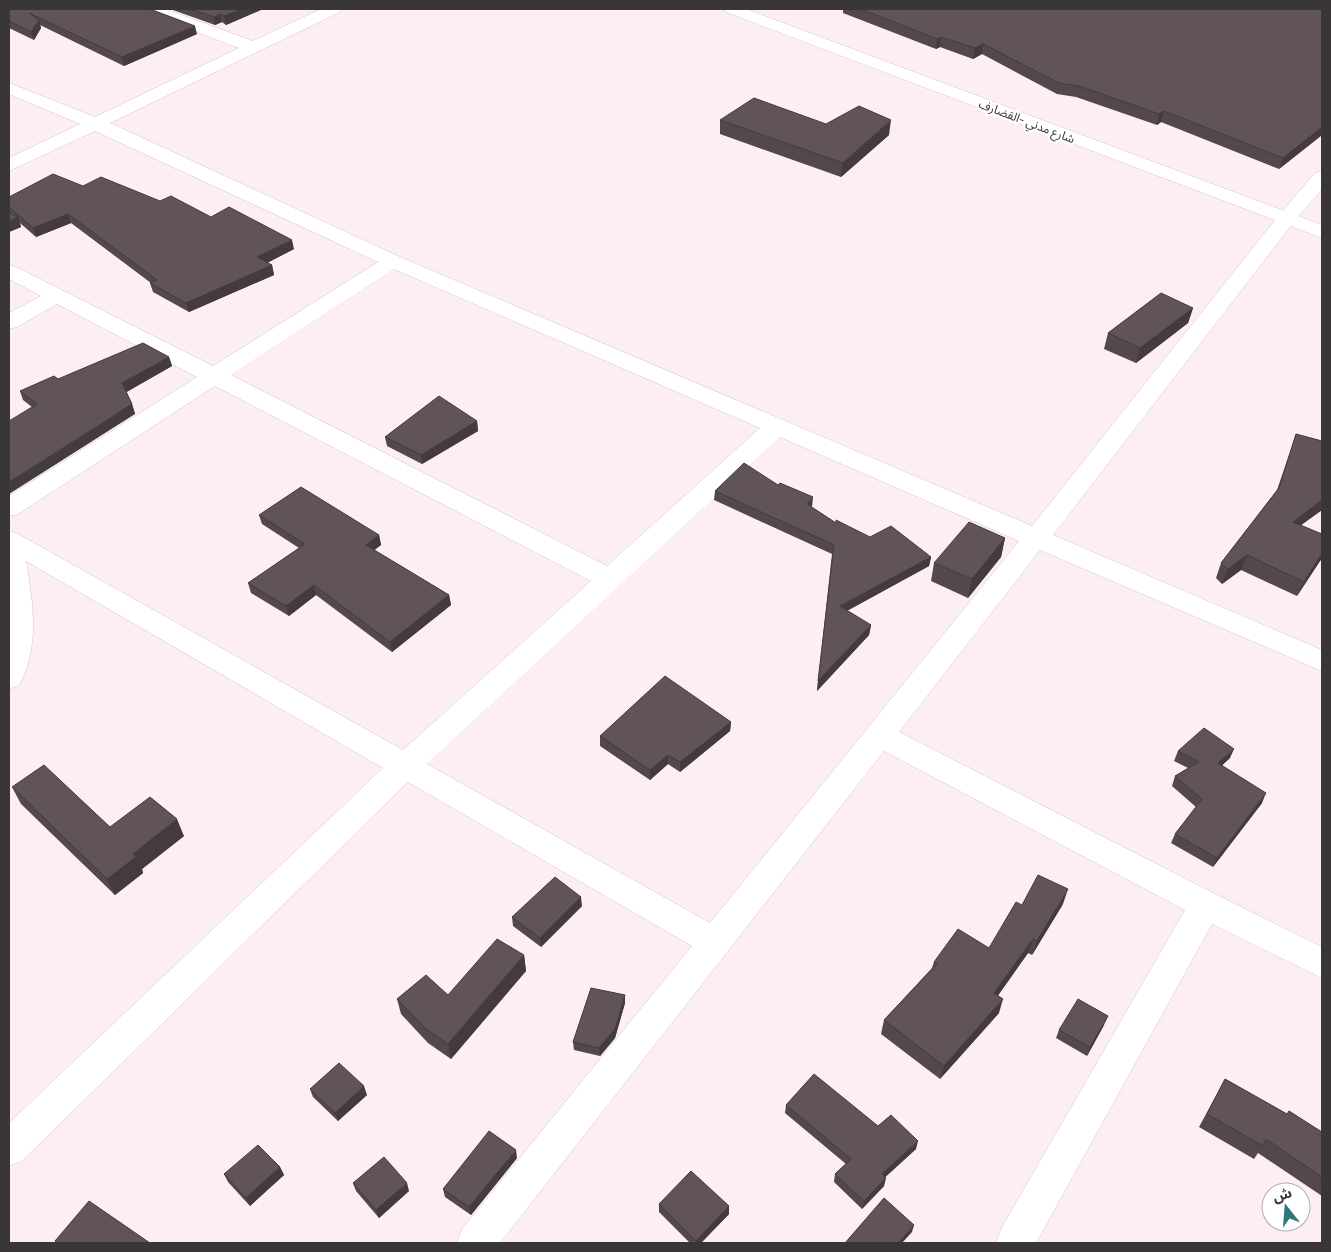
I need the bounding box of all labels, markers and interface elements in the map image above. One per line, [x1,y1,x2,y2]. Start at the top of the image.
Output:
street label: شارع مدني -القضارف [976,94,1078,149]
text: ش [1270,1181,1294,1207]
north arrow [1261,1182,1311,1232]

